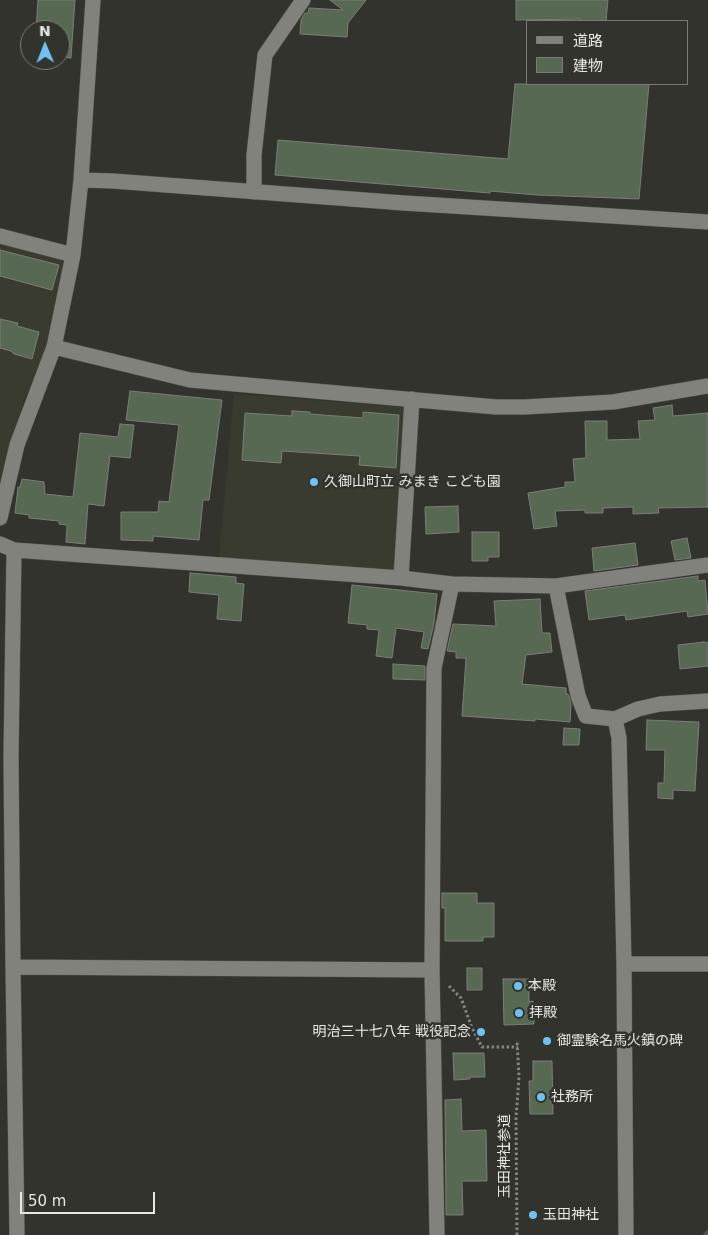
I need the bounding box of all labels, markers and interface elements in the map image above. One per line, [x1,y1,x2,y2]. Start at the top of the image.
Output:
north arrow [20,20,70,70]
legend [526,20,688,85]
text: N [39,23,51,39]
text: 道路 [573,32,603,50]
text: 建物 [573,57,603,75]
place label: 久御山町立 みまき こども園 [324,474,501,490]
marker: 久御山町立 みまき こども園 [308,476,320,488]
place label: 本殿 [528,978,556,994]
marker: 本殿 [512,980,524,992]
place label: 拝殿 [529,1005,557,1021]
marker: 拝殿 [513,1007,525,1019]
place label: 明治三十七八年 戦役記念 [313,1024,471,1040]
marker: 明治三十七八年 戦役記念 [475,1026,487,1038]
place label: 御霊験名馬火鎮の碑 [557,1033,683,1049]
marker: 御霊験名馬火鎮の碑 [541,1035,553,1047]
place label: 社務所 [551,1089,593,1105]
marker: 社務所 [535,1091,547,1103]
street label: 玉田神社参道 [497,1114,513,1198]
scale bar [22,1182,158,1214]
text: 50 m [28,1192,66,1210]
place label: 玉田神社 [543,1207,599,1223]
marker: 玉田神社 [527,1209,539,1221]

